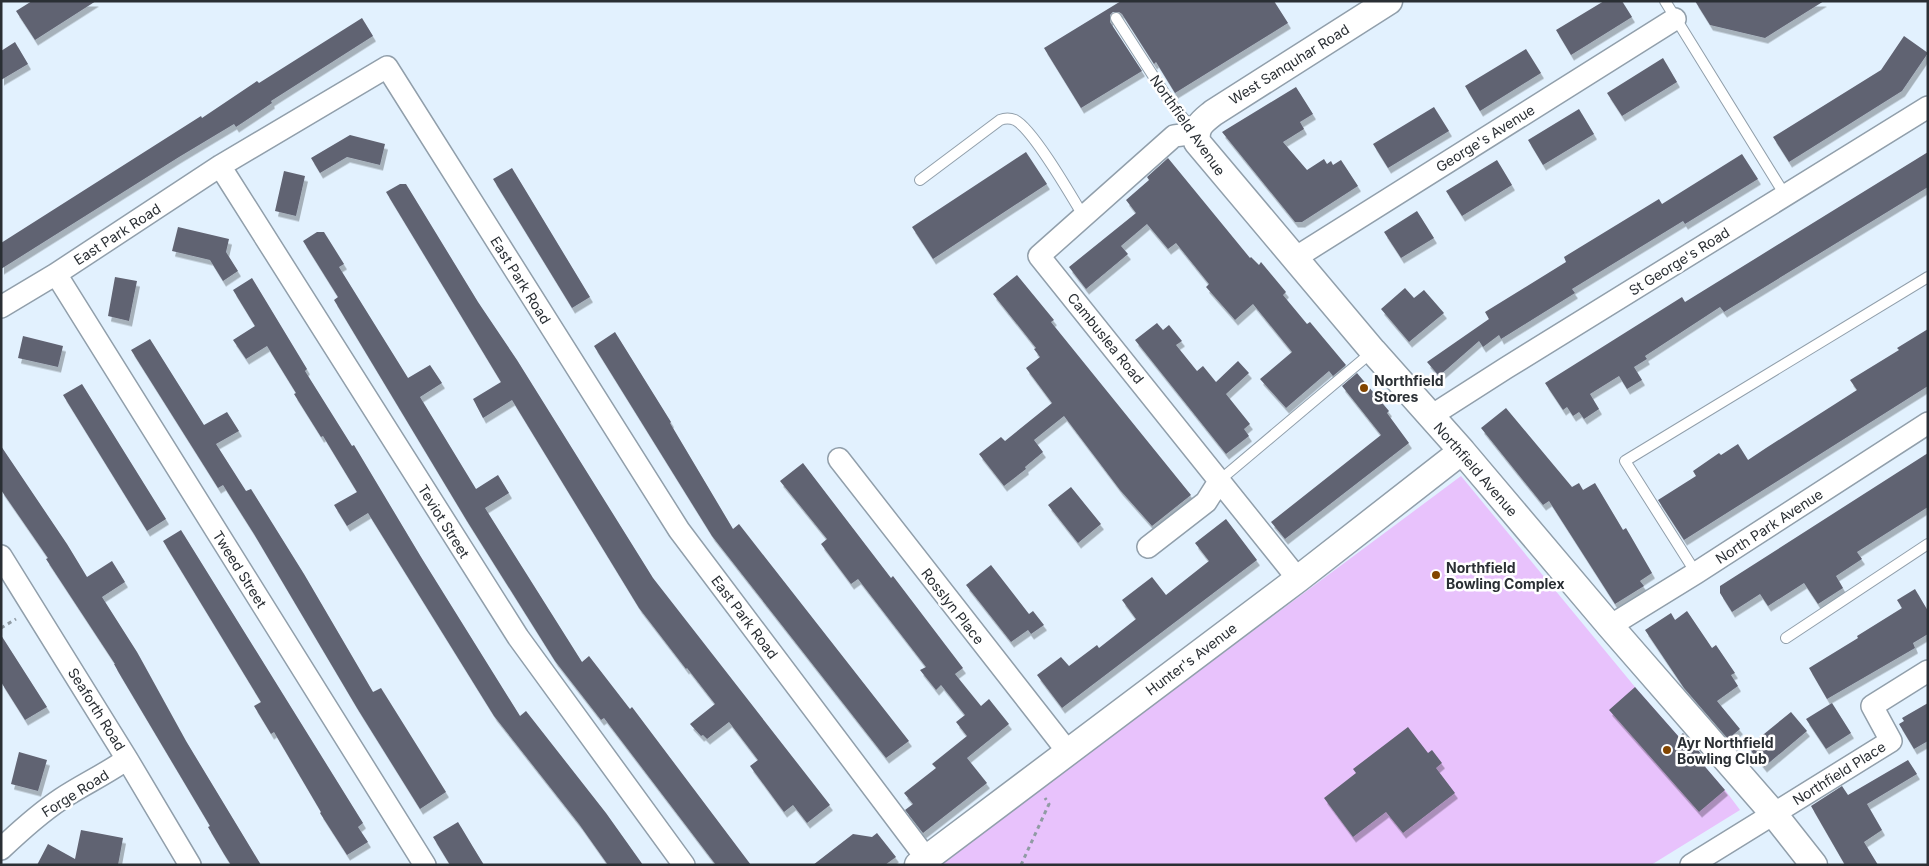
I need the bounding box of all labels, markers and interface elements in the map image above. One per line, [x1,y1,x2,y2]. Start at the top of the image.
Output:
street label: West Sanquhar Road [1226,20,1352,108]
street label: Northfield Avenue [1147,71,1229,179]
street label: George's Avenue [1432,101,1538,175]
street label: East Park Road [70,200,164,268]
street label: St George's Road [1626,223,1732,299]
street label: East Park Road [487,233,555,327]
street label: Cambuslea Road [1064,289,1148,387]
place label: Northfield Stores [1374,372,1444,405]
marker: Northfield Stores [1358,382,1370,394]
street label: Northfield Avenue [1431,418,1521,520]
street label: Teviot Street [415,481,474,561]
street label: North Park Avenue [1712,485,1826,567]
street label: Tweed Street [210,527,271,611]
place label: Northfield Bowling Complex [1446,559,1565,592]
street label: Rosslyn Place [918,565,988,647]
marker: Northfield Bowling Complex [1430,569,1442,581]
street label: East Park Road [708,572,782,662]
street label: Hunter's Avenue [1142,619,1240,699]
street label: Seaforth Road [65,664,129,754]
place label: Ayr Northfield Bowling Club [1677,734,1774,767]
street label: Northfield Place [1789,738,1889,808]
marker: Ayr Northfield Bowling Club [1661,744,1673,756]
street label: Forge Road [38,766,112,820]

